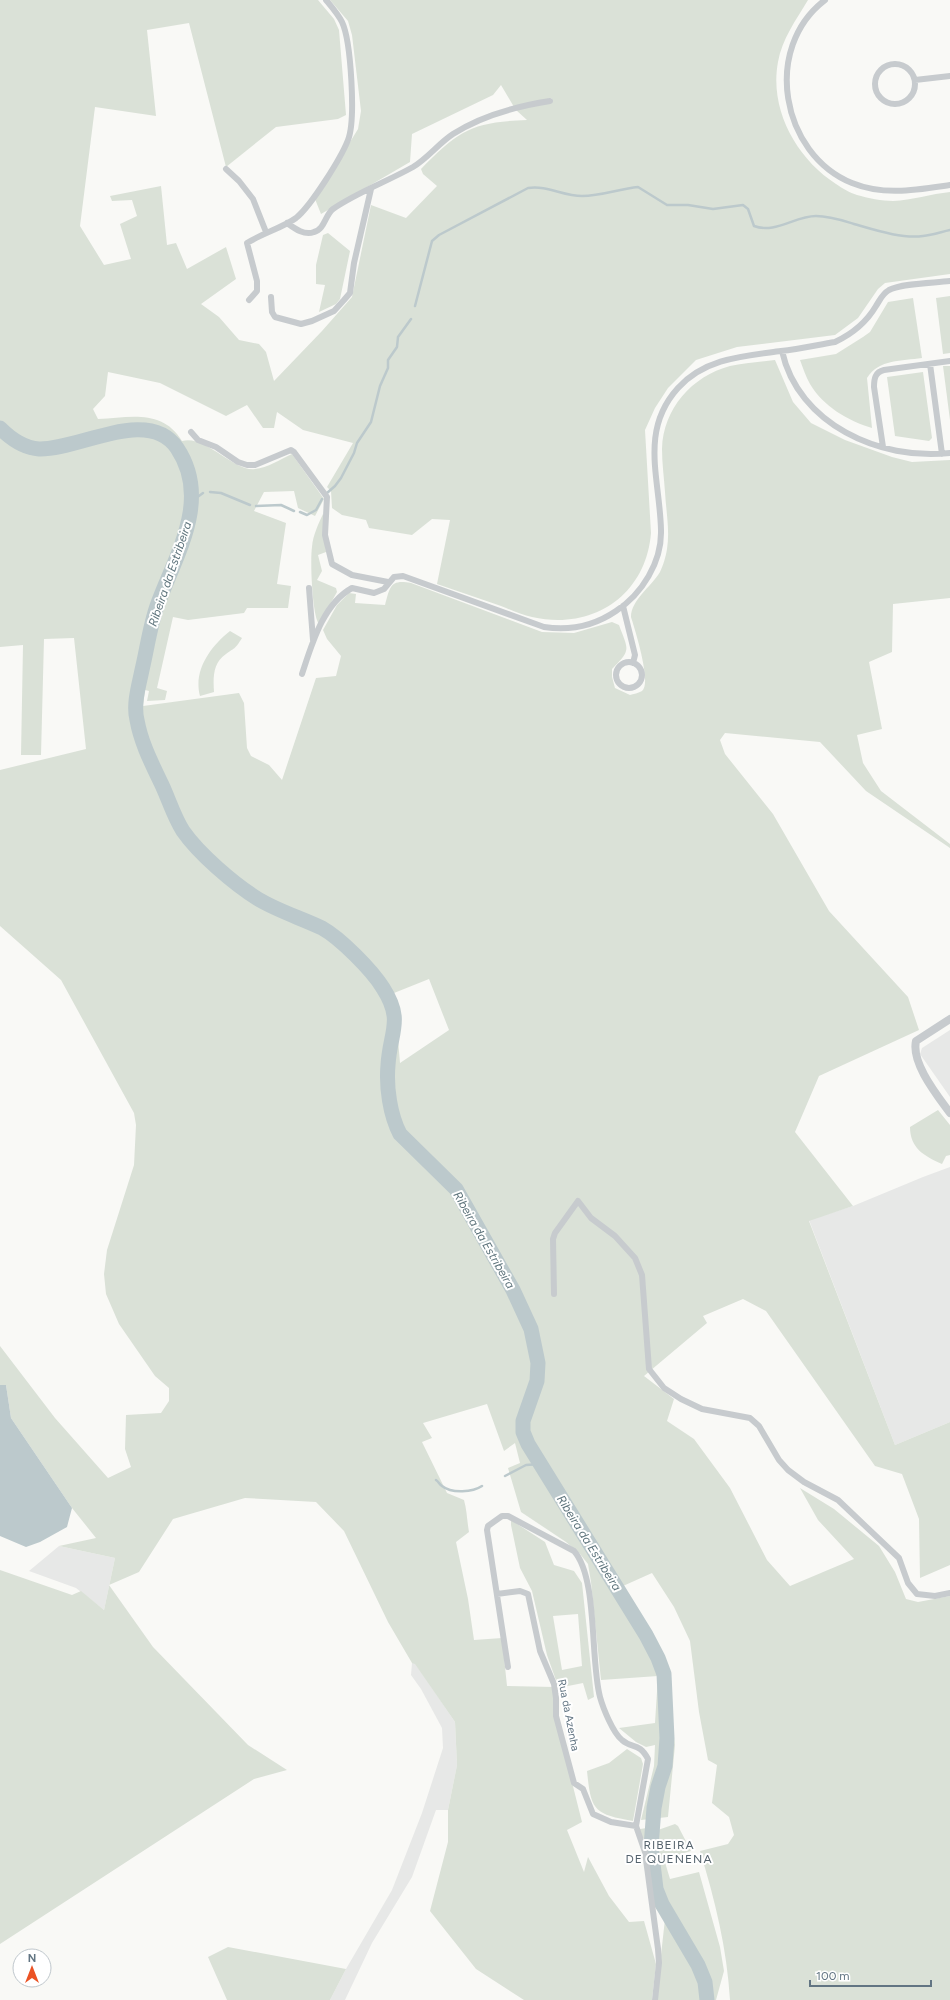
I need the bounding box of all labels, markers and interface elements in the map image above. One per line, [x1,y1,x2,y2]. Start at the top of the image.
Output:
water label: Ribeira da Estribeira [146,520,194,628]
water label: Ribeira da Estribeira [451,1189,517,1291]
water label: Ribeira da Estribeira [554,1493,624,1593]
street label: Rua da Azenha [555,1678,582,1752]
district label: RIBEIRA DE QUENENA [625,1838,713,1866]
north arrow [12,1948,52,1988]
text: N [28,1952,36,1965]
scale bar [810,1962,931,1988]
text: 100 m [816,1969,850,1983]

